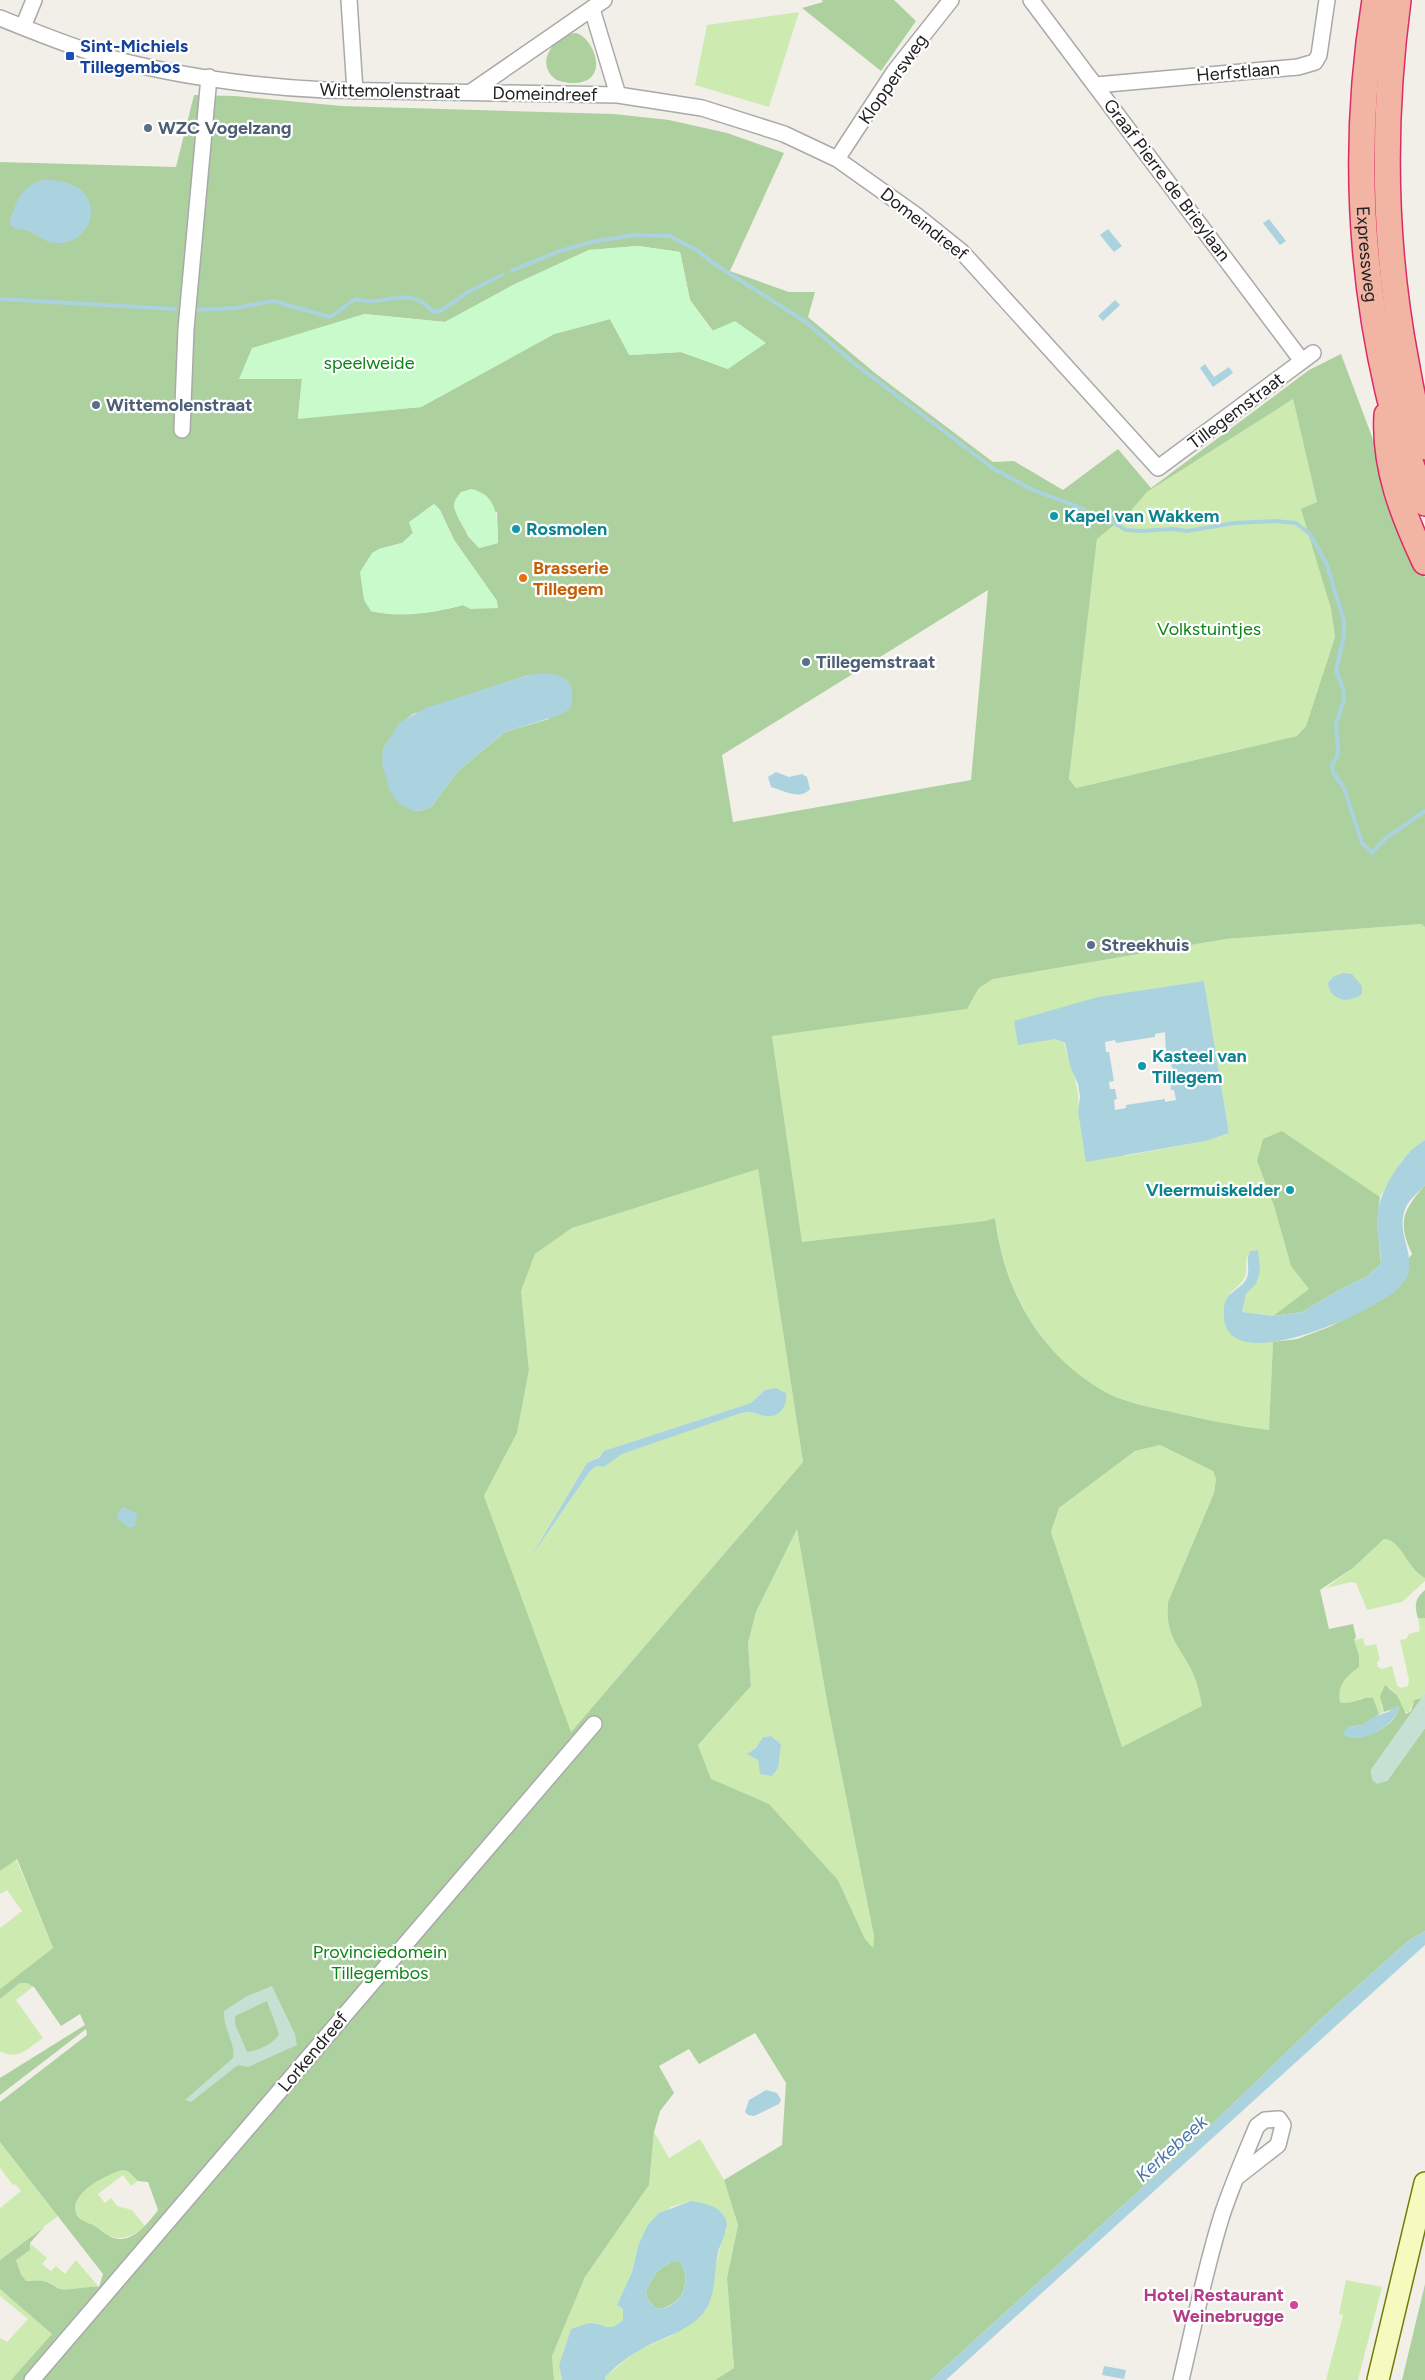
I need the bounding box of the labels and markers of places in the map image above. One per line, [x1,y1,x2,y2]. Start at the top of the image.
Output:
place label: Sint-Michiels Tillegembos [80,35,189,78]
marker: Sint-Michiels Tillegembos [64,50,76,62]
place label: WZC Vogelzang [158,117,292,139]
marker: WZC Vogelzang [142,122,154,134]
place label: Wittemolenstraat [106,394,252,416]
marker: Wittemolenstraat [90,399,102,411]
place label: Kapel van Wakkem [1064,505,1220,527]
marker: Kapel van Wakkem [1048,510,1060,522]
place label: Rosmolen [526,518,607,540]
marker: Rosmolen [510,523,522,535]
place label: Brasserie Tillegem [533,557,609,600]
marker: Brasserie Tillegem [517,572,529,584]
place label: Tillegemstraat [816,651,935,673]
marker: Tillegemstraat [800,656,812,668]
place label: Streekhuis [1101,934,1190,956]
marker: Streekhuis [1085,939,1097,951]
place label: Kasteel van Tillegem [1152,1045,1247,1088]
marker: Kasteel van Tillegem [1136,1060,1148,1072]
place label: Vleermuiskelder [1146,1179,1280,1201]
marker: Vleermuiskelder [1284,1184,1296,1196]
place label: Hotel Restaurant Weinebrugge [1144,2284,1284,2327]
marker: Hotel Restaurant Weinebrugge [1288,2299,1300,2311]

